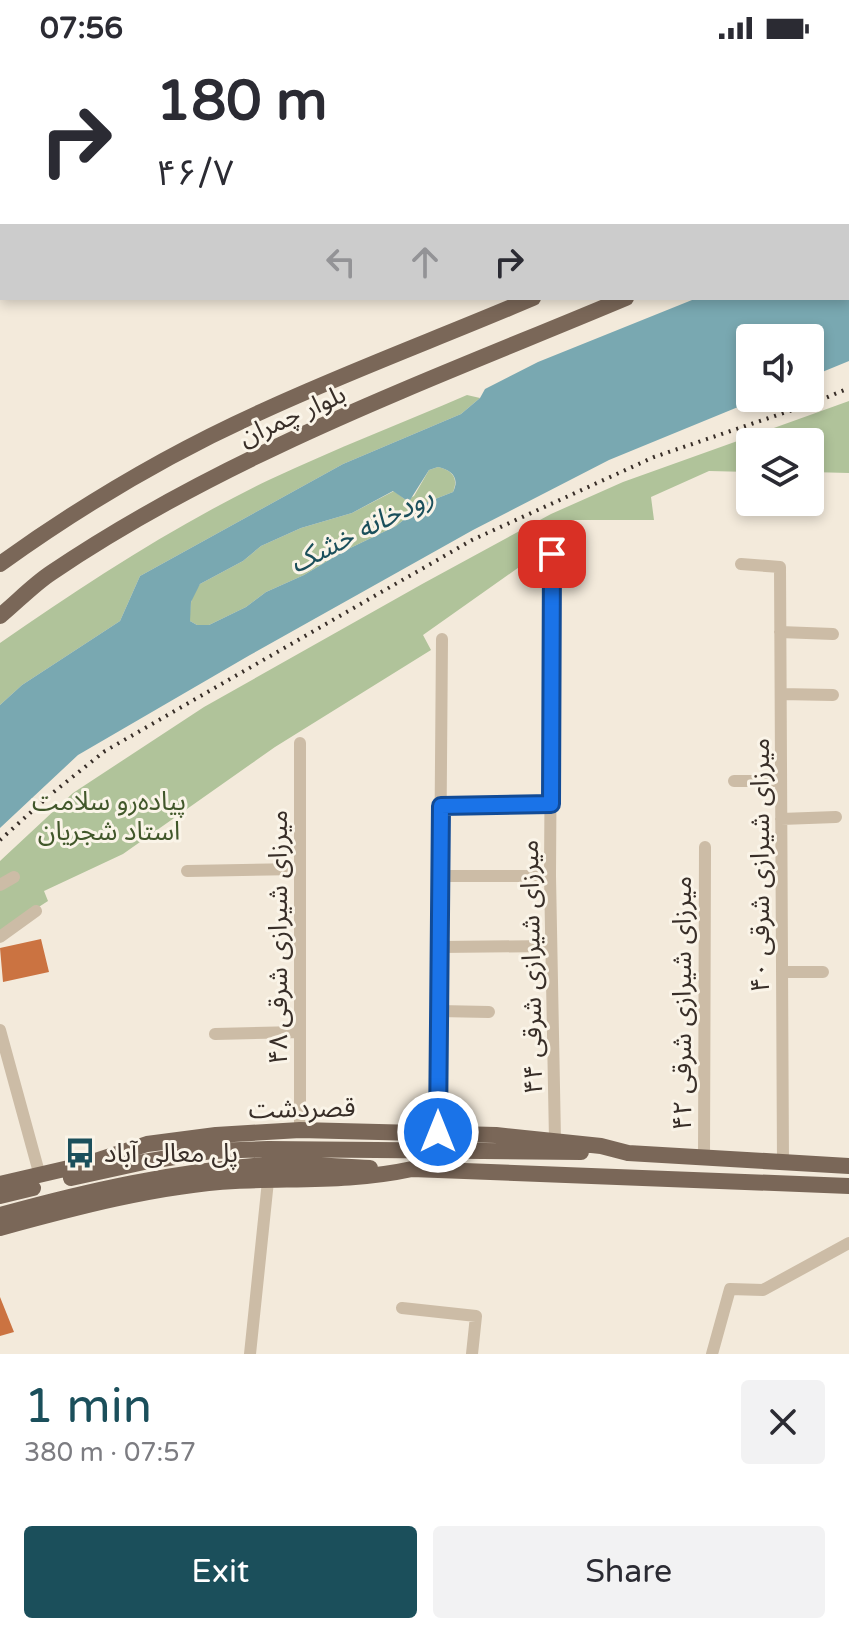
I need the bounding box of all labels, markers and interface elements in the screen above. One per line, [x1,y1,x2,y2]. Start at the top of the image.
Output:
text: 07:56 [40,10,123,47]
text: 180 m [156,68,327,135]
icon: right [24,88,128,192]
text: ۴۶/۷ [156,152,234,195]
icon: left [319,240,363,284]
icon: ahead [403,240,447,284]
icon: right [487,240,531,284]
map controls [736,324,824,516]
button: sound [736,324,824,412]
street label: بلوار چمران [234,378,351,454]
button: layers [736,428,824,516]
water label: رودخانه خشک [284,479,439,581]
pin [518,520,586,588]
icon: arrive [530,532,574,576]
street label: ۴۰ میرزای شیرازی شرقی [745,738,776,992]
park label: پیاده‌رو سلامت استاد شجریان [32,786,186,847]
street label: ۴۸ میرزای شیرازی شرقی [263,810,294,1064]
street label: ۴۴ میرزای شیرازی شرقی [514,840,549,1094]
street label: ۴۲ میرزای شیرازی شرقی [667,876,698,1130]
position arrow [396,1090,480,1174]
street label: قصردشت [248,1092,356,1125]
bus stop icon: پل معالی آباد [63,1136,97,1170]
place label: پل معالی آباد [104,1138,238,1170]
text: 1 min [24,1378,152,1436]
button: close [741,1380,825,1464]
text: 380 m · 07:57 [24,1437,196,1468]
button: Exit [24,1526,417,1618]
button: Share [433,1526,825,1618]

